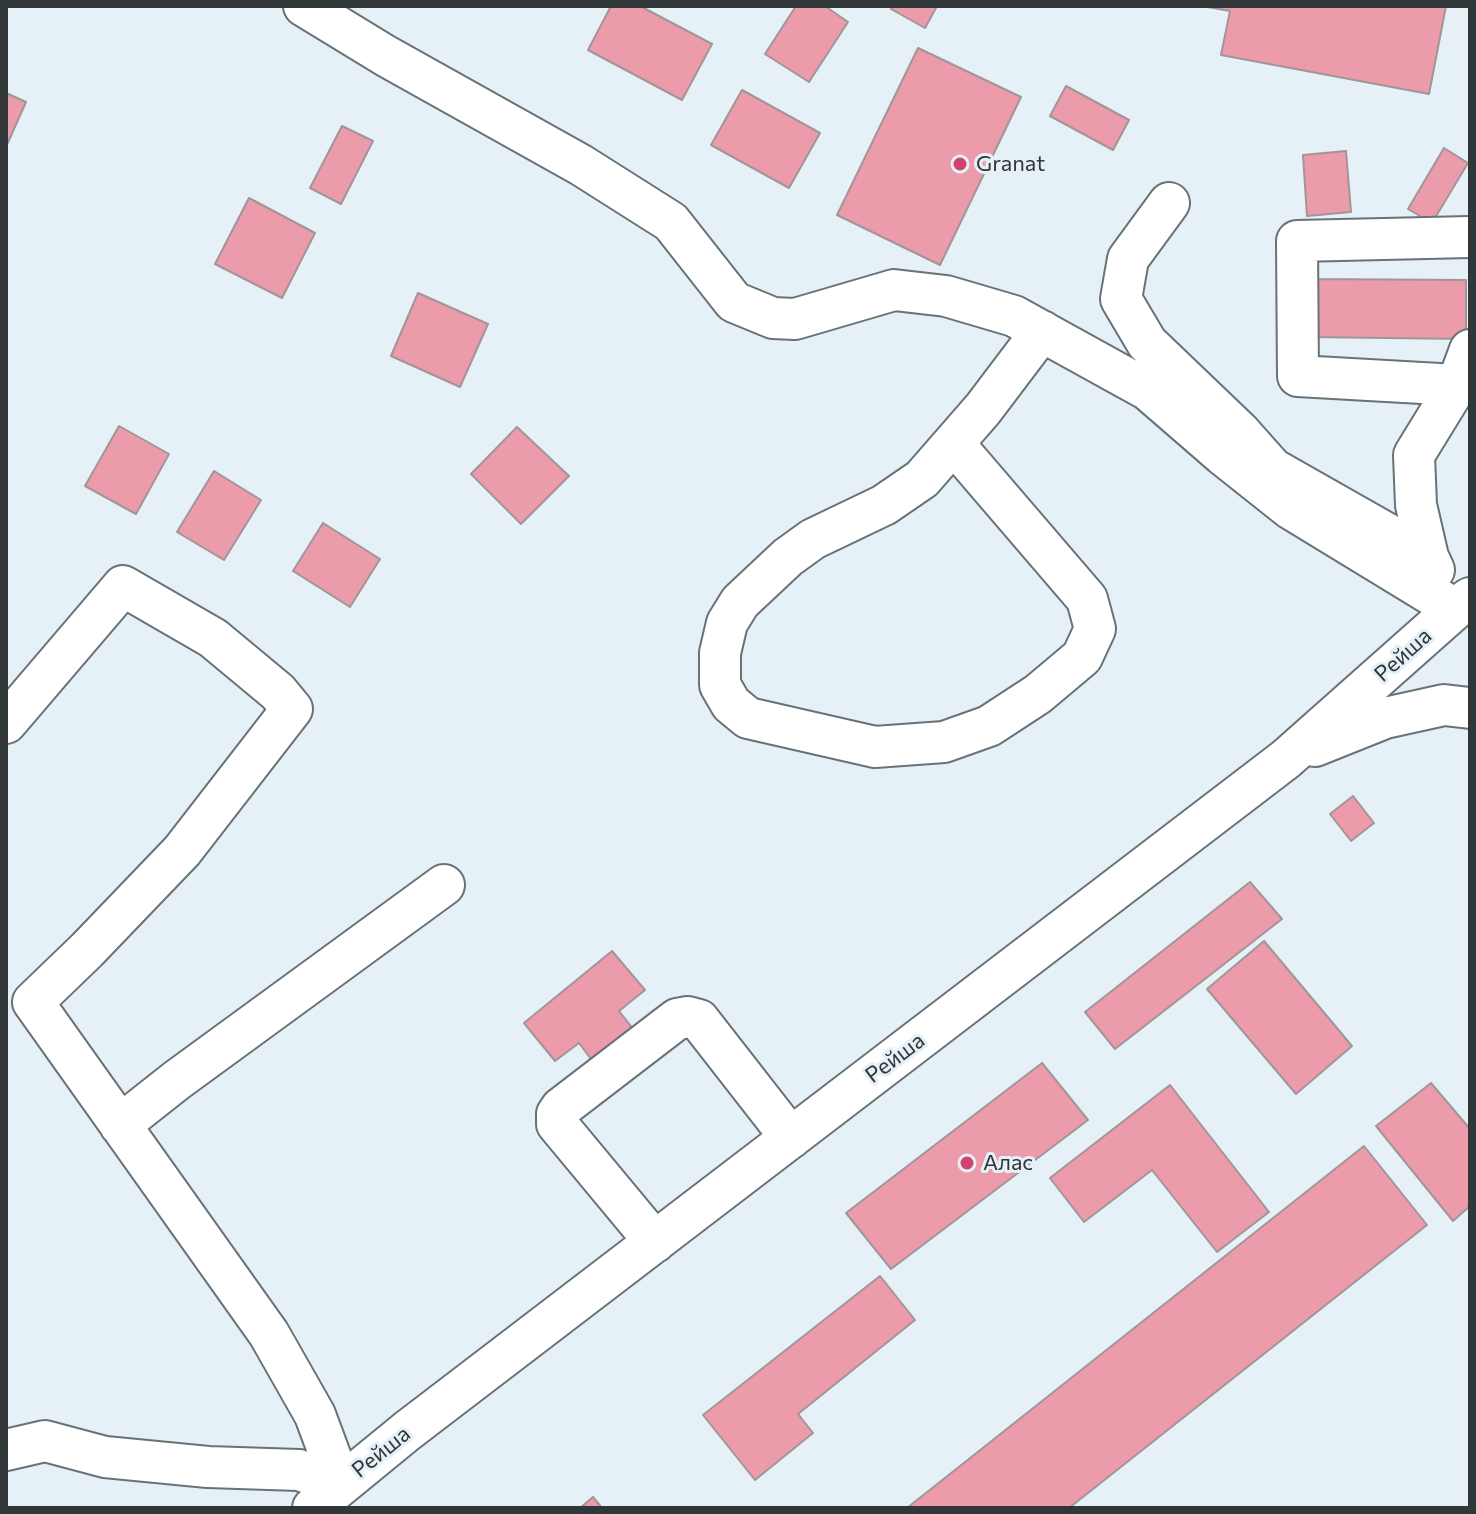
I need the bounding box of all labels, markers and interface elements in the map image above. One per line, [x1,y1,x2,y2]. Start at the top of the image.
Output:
place label: Granat [976,151,1045,177]
marker: Granat [951,155,969,173]
street label: Рейша [1369,623,1437,687]
street label: Рейша [860,1027,930,1089]
place label: Алас [983,1150,1033,1176]
marker: Алас [958,1154,976,1172]
street label: Рейша [347,1421,415,1483]

